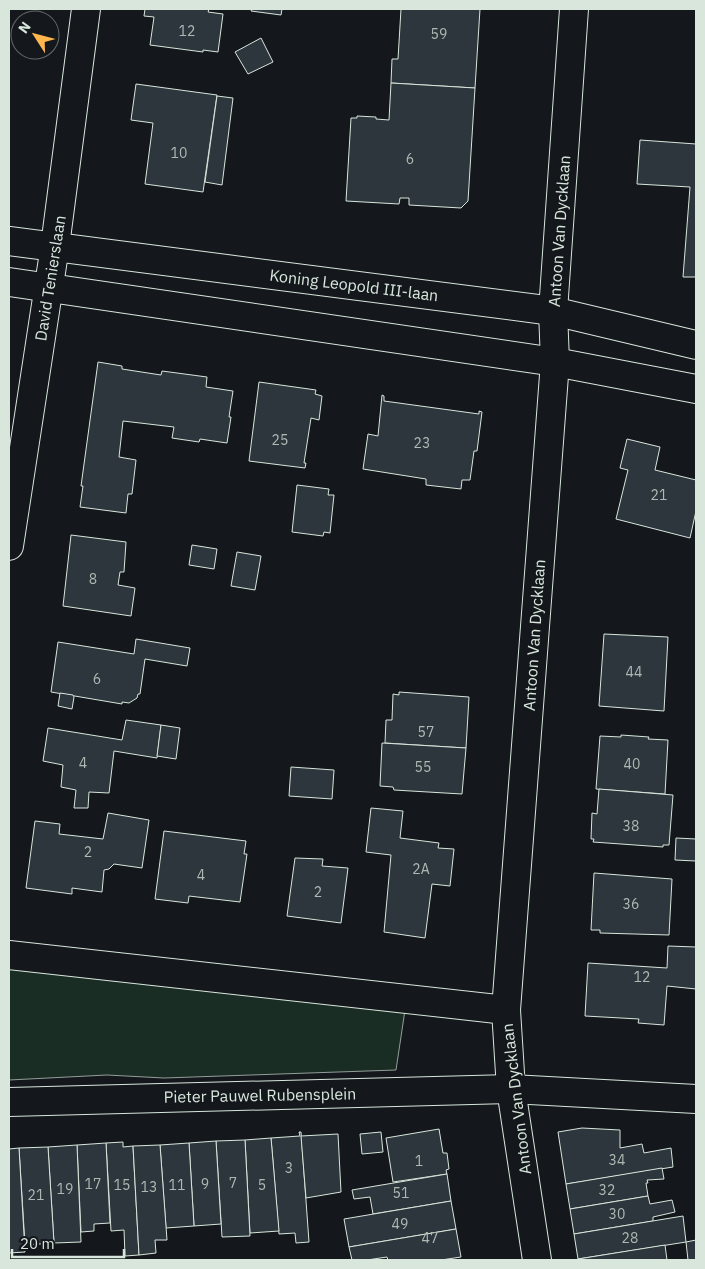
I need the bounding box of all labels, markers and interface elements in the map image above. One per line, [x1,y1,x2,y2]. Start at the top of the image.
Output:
north arrow [10,10,60,60]
text: N [14,18,35,37]
house number: 12 [179,22,195,40]
house number: 59 [431,25,447,43]
house number: 10 [171,144,187,162]
house number: 6 [406,150,414,168]
street label: Antoon Van Dycklaan [544,154,574,308]
street label: David Tenierslaan [30,214,70,342]
street label: Koning Leopold III-laan [268,265,440,305]
house number: 25 [272,431,288,449]
house number: 23 [414,434,430,452]
house number: 21 [651,486,667,504]
street label: Antoon Van Dycklaan [519,558,549,712]
house number: 8 [89,570,97,588]
house number: 44 [626,663,642,681]
house number: 6 [93,670,101,688]
house number: 57 [418,723,434,741]
house number: 4 [79,754,87,772]
house number: 40 [624,755,640,773]
house number: 55 [415,758,431,776]
house number: 38 [623,817,639,835]
house number: 2 [84,843,92,861]
house number: 2A [412,860,430,878]
house number: 4 [197,866,205,884]
house number: 2 [314,883,322,901]
house number: 36 [623,895,639,913]
house number: 12 [634,968,650,986]
street label: Antoon Van Dycklaan [497,1022,535,1176]
street label: Pieter Pauwel Rubensplein [164,1083,356,1107]
house number: 34 [609,1151,625,1169]
house number: 1 [415,1152,423,1170]
house number: 3 [285,1159,293,1177]
house number: 7 [229,1174,237,1192]
house number: 17 [85,1175,101,1193]
house number: 9 [201,1175,209,1193]
house number: 15 [114,1176,130,1194]
house number: 11 [169,1176,185,1194]
house number: 5 [258,1176,266,1194]
house number: 13 [141,1178,157,1196]
house number: 19 [57,1180,73,1198]
house number: 32 [599,1181,615,1199]
house number: 51 [393,1184,409,1202]
house number: 21 [28,1186,44,1204]
house number: 30 [609,1205,625,1223]
house number: 49 [392,1215,408,1233]
scale bar [12,1226,125,1258]
house number: 47 [422,1229,438,1247]
house number: 28 [622,1229,638,1247]
text: 20 m [20,1234,55,1253]

